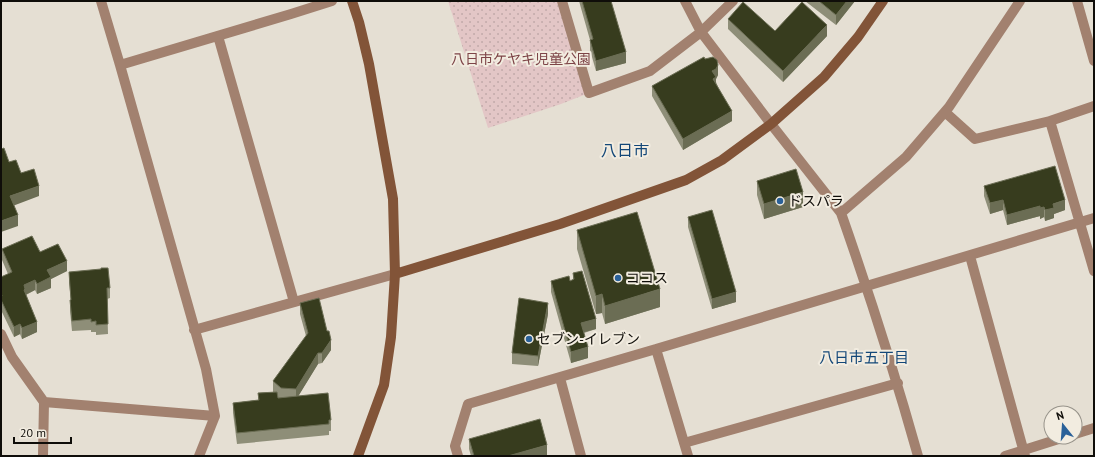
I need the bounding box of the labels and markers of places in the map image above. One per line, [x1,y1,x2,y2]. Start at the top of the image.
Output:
place label: ドスパラ [788,192,844,210]
marker: ドスパラ [775,196,785,206]
place label: ココス [626,269,668,287]
marker: ココス [613,273,623,283]
place label: セブン-イレブン [537,330,640,348]
marker: セブン-イレブン [524,334,534,344]

